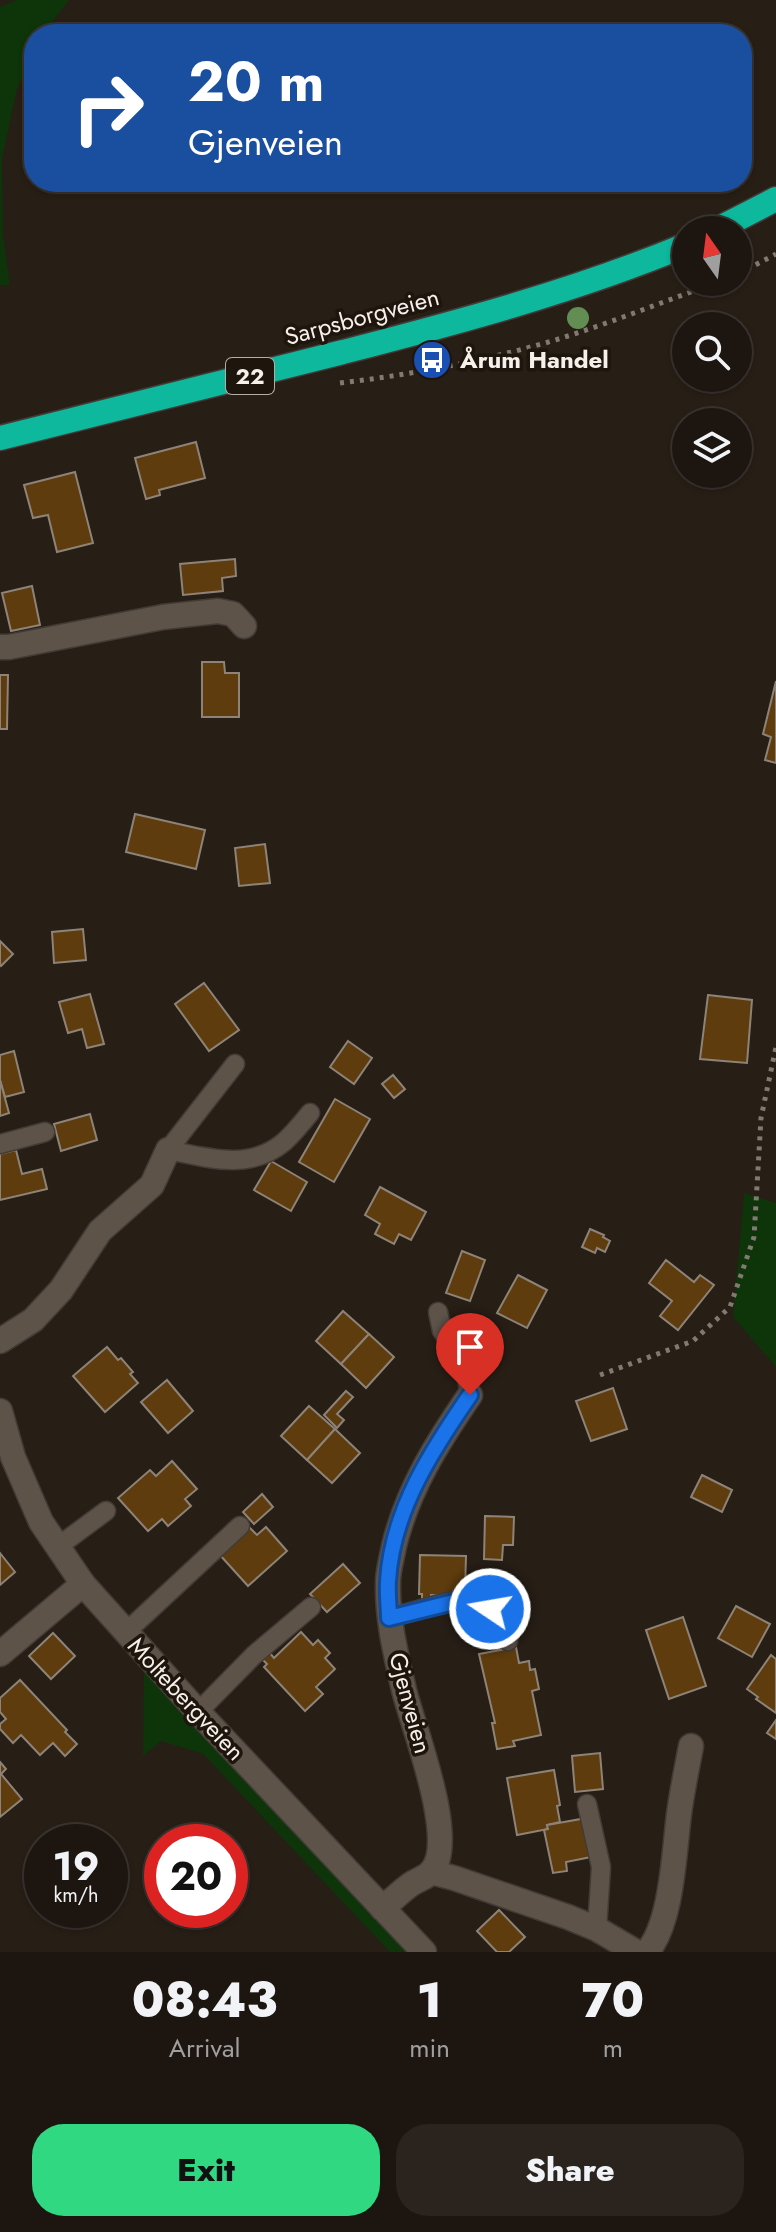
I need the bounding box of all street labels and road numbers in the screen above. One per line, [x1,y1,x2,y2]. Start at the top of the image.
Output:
street label: Sarpsborgveien [281,279,443,354]
road number: 22 [226,358,274,394]
street label: Moltebergveien [120,1629,253,1768]
street label: Gjenveien [380,1648,441,1757]

